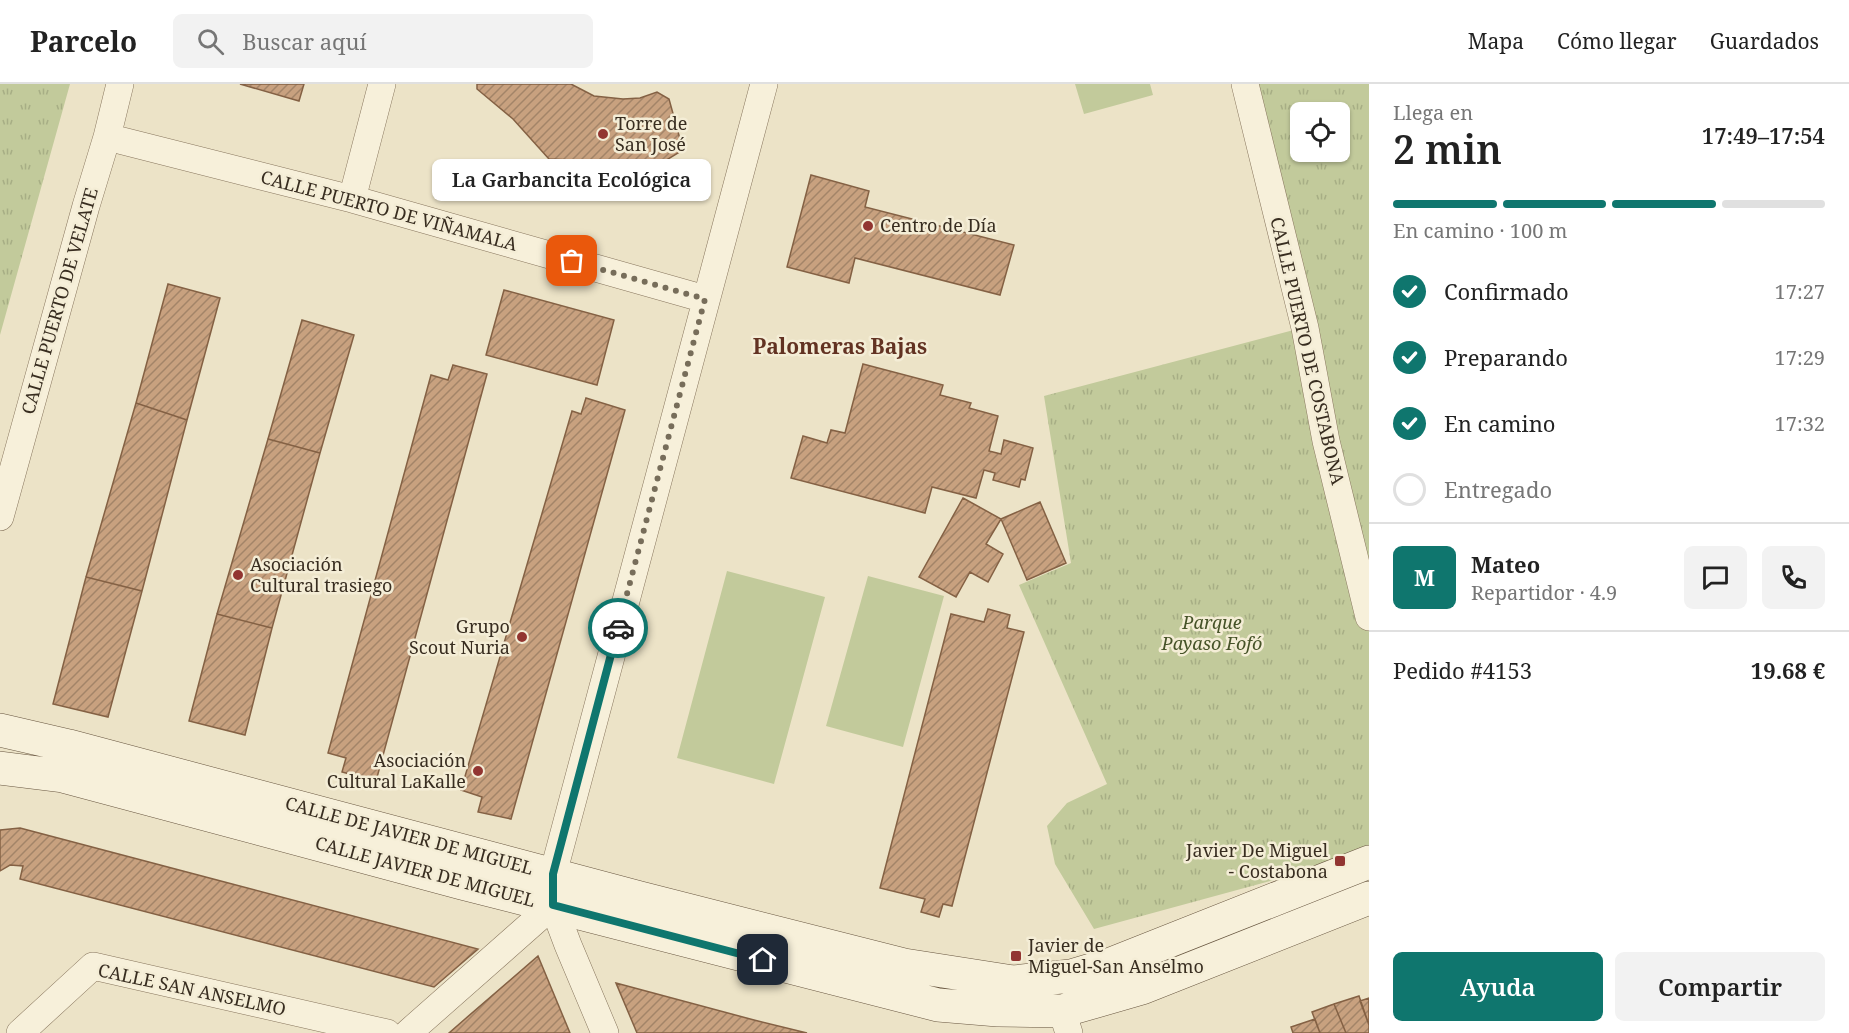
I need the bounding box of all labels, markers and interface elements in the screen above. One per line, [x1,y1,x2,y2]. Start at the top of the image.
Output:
search box [173,14,593,68]
text: Parcelo [30,22,137,60]
icon: search [194,25,227,58]
text: Buscar aquí [242,26,367,56]
text: Mapa [1468,27,1524,55]
text: Cómo llegar [1557,27,1677,55]
text: Guardados [1710,27,1819,55]
text: Llega en [1393,99,1473,126]
map controls [1290,102,1350,162]
button: locate [1290,102,1350,162]
place label: Torre de San José [615,111,687,156]
text: 17:49–17:54 [1702,120,1825,150]
text: 2 min [1393,122,1502,175]
marker: Torre de San José [596,127,610,141]
callout: La Garbancita Ecológica [432,159,712,201]
street label: CALLE PUERTO DE VIÑAMALA [258,164,521,256]
text: La Garbancita Ecológica [452,166,691,193]
street label: CALLE PUERTO DE VELATE [15,185,103,417]
place label: Centro de Día [880,213,997,237]
street label: CALLE PUERTO DE COSTABONA [1265,214,1351,487]
text: En camino · 100 m [1393,217,1567,244]
marker: Centro de Día [861,219,875,233]
pin [546,235,597,286]
icon: bag [555,244,588,277]
icon: check [1393,275,1426,308]
text: Confirmado [1444,276,1569,306]
text: 17:27 [1775,278,1825,305]
district label: Palomeras Bajas [753,332,927,360]
icon: check [1393,341,1426,374]
text: Preparando [1444,342,1568,372]
text: 17:29 [1775,344,1825,371]
icon: check [1393,407,1426,440]
text: En camino [1444,408,1556,438]
text: 17:32 [1775,410,1825,437]
text: Entregado [1444,474,1552,504]
button: chat [1684,546,1747,609]
button: phone [1762,546,1825,609]
text: Mateo [1471,549,1540,579]
place label: Asociación Cultural trasiego [250,552,393,597]
text: M [1414,562,1435,592]
marker: Asociación Cultural trasiego [231,568,245,582]
text: Repartidor · 4.9 [1471,579,1617,606]
courier [588,598,648,658]
park label: Parque Payaso Fofó [1161,610,1262,655]
icon: car [602,612,635,645]
place label: Grupo Scout Nuria [409,614,510,659]
marker: Grupo Scout Nuria [515,630,529,644]
text: Pedido #4153 [1393,655,1532,685]
text: 19.68 € [1751,655,1825,685]
place label: Asociación Cultural LaKalle [327,748,466,793]
marker: Asociación Cultural LaKalle [471,764,485,778]
street label: CALLE DE JAVIER DE MIGUEL [283,790,536,880]
street label: CALLE JAVIER DE MIGUEL [313,830,538,912]
place label: Javier De Miguel - Costabona [1185,838,1328,883]
marker: Javier De Miguel - Costabona [1333,854,1347,868]
place label: Javier de Miguel-San Anselmo [1027,933,1204,978]
pin [737,934,788,985]
icon: home [746,943,779,976]
marker: Javier de Miguel-San Anselmo [1009,949,1023,963]
button: Ayuda [1393,952,1603,1021]
button: Compartir [1615,952,1825,1021]
street label: CALLE SAN ANSELMO [96,957,288,1021]

